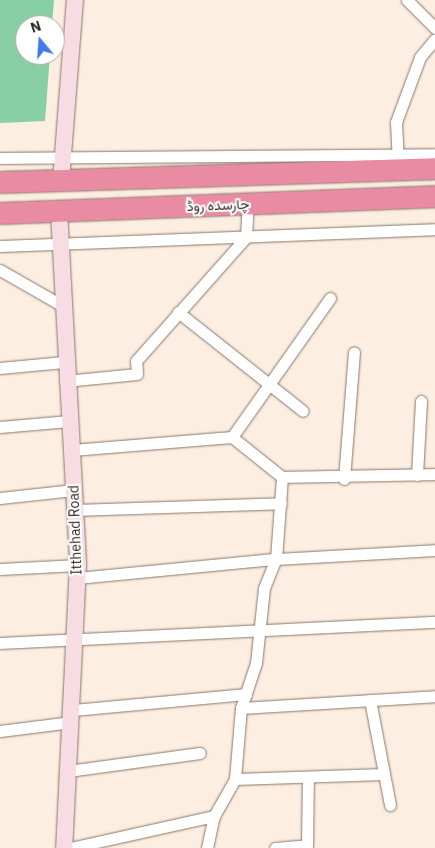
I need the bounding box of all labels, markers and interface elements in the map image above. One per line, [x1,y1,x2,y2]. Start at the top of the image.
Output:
north arrow [15,15,65,65]
text: N [28,17,43,37]
street label: چارسدہ روڈ [186,196,250,214]
street label: Itthehad Road [65,485,85,575]

